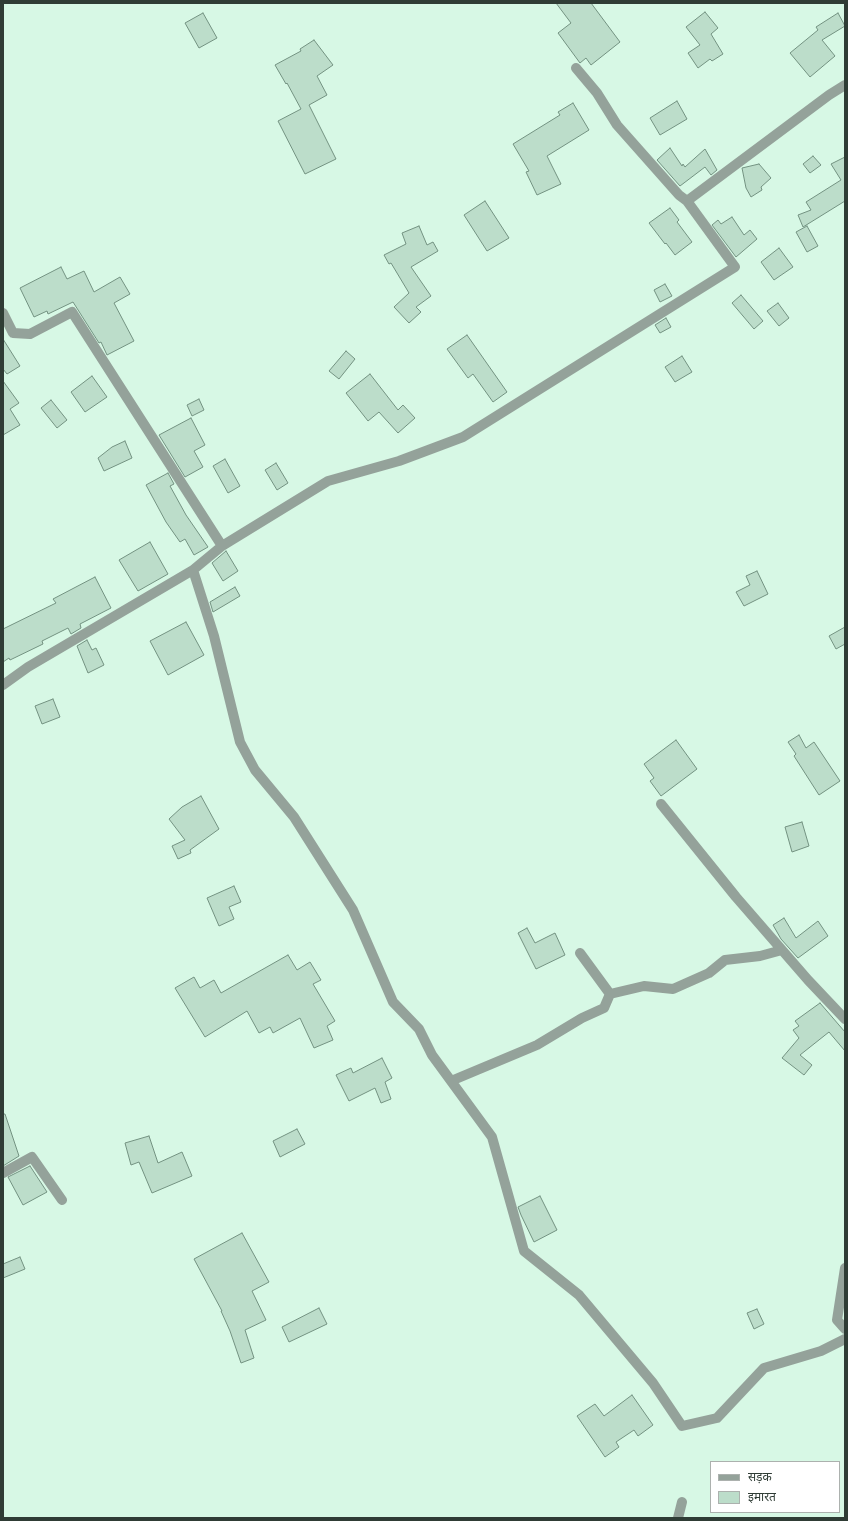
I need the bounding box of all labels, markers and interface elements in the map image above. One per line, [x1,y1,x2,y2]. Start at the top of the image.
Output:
legend [710,1461,840,1513]
text: सड़क [748,1469,772,1483]
text: इमारत [748,1489,776,1503]

